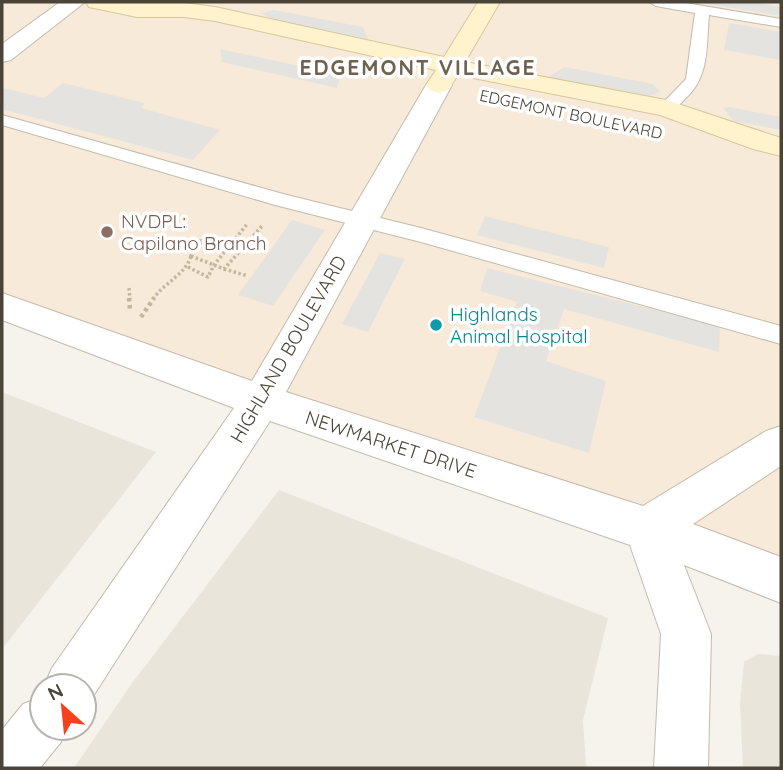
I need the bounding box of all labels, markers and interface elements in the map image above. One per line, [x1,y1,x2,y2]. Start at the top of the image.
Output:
district label: EDGEMONT VILLAGE [300,54,536,80]
street label: EDGEMONT BOULEVARD [478,85,664,143]
place label: NVDPL: Capilano Branch [121,209,267,255]
marker: NVDPL: Capilano Branch [99,224,115,240]
street label: HIGHLAND BOULEVARD [224,251,352,447]
place label: Highlands Animal Hospital [450,302,588,348]
marker: Highlands Animal Hospital [428,317,444,333]
street label: NEWMARKET DRIVE [302,405,480,483]
north arrow [28,672,98,742]
text: N [44,678,67,706]

